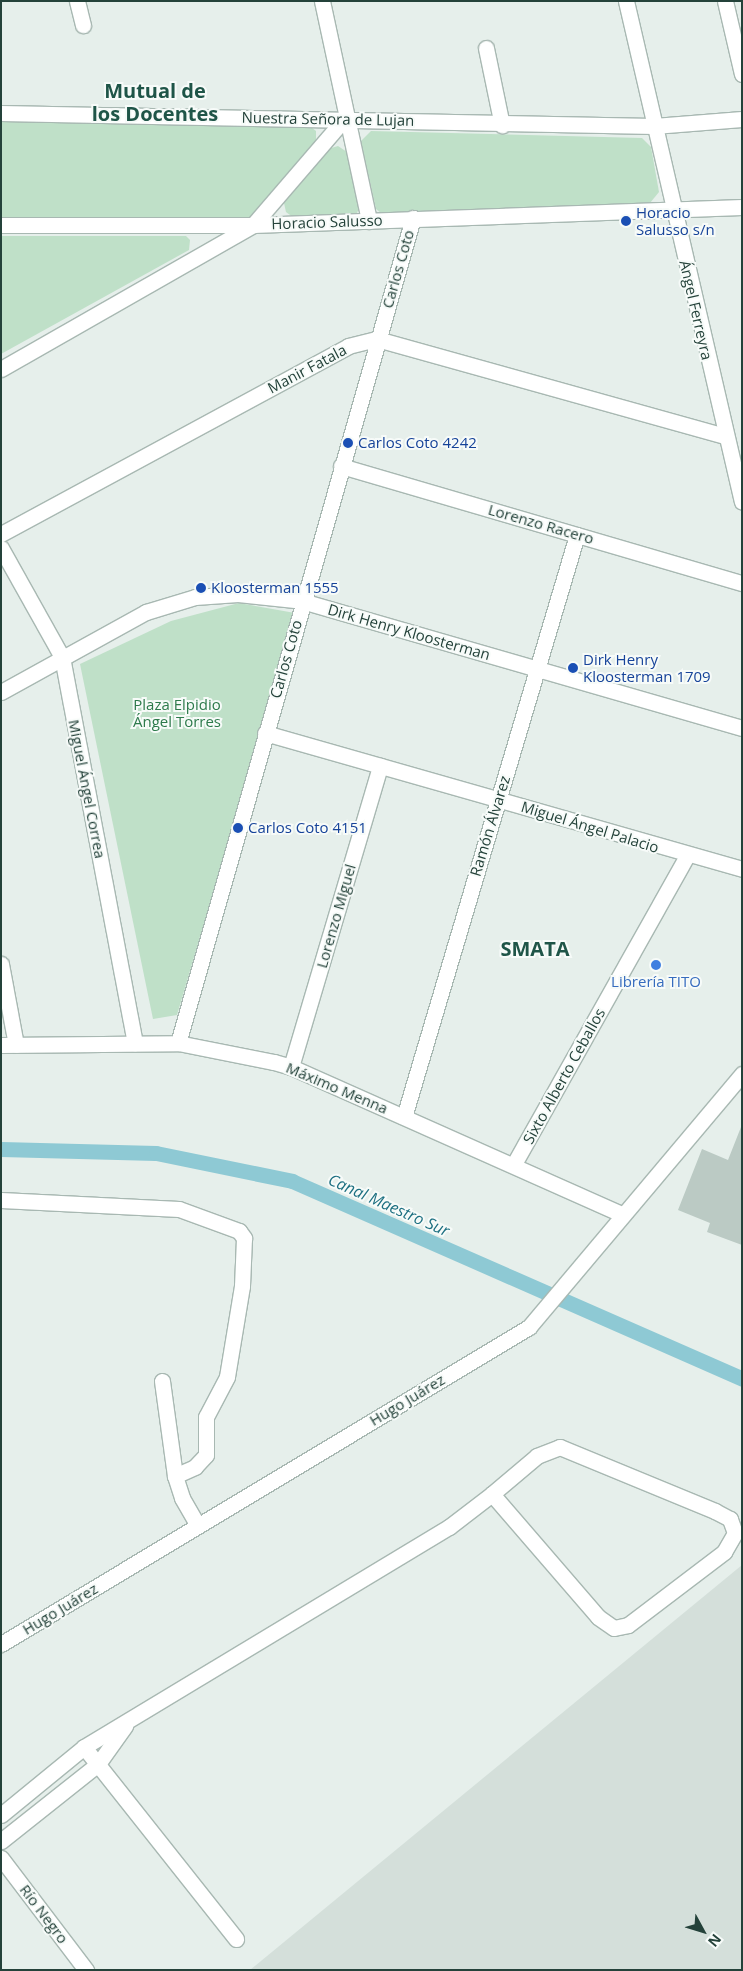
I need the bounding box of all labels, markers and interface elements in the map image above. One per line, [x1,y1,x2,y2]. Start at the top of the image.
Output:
district label: Mutual de los Docentes [92,79,218,126]
street label: Nuestra Señora de Lujan [241,108,415,130]
place label: Horacio Salusso s/n [636,203,715,238]
street label: Horacio Salusso [271,211,383,233]
marker: Horacio Salusso s/n [620,215,632,227]
street label: Carlos Coto [378,228,418,310]
street label: Ángel Ferreyra [676,258,716,362]
street label: Manir Fatala [264,341,350,397]
place label: Carlos Coto 4242 [358,434,477,452]
marker: Carlos Coto 4242 [342,437,354,449]
street label: Lorenzo Racero [486,500,596,548]
place label: Kloosterman 1555 [211,579,339,597]
marker: Kloosterman 1555 [195,582,207,594]
street label: Dirk Henry Kloosterman [326,600,492,664]
street label: Carlos Coto [266,618,306,700]
place label: Dirk Henry Kloosterman 1709 [583,650,711,685]
marker: Dirk Henry Kloosterman 1709 [567,662,579,674]
park label: Plaza Elpidio Ángel Torres [133,695,221,730]
street label: Miguel Ángel Correa [65,718,109,860]
street label: Ramón Álvarez [466,774,514,878]
street label: Miguel Ángel Palacio [519,797,661,857]
place label: Carlos Coto 4151 [248,819,367,837]
marker: Carlos Coto 4151 [232,822,244,834]
street label: Lorenzo Miguel [313,862,359,970]
district label: SMATA [500,936,570,960]
marker: Librería TITO [650,959,662,971]
place label: Librería TITO [611,973,701,991]
street label: Sixto Alberto Ceballos [519,1005,609,1147]
street label: Máximo Menna [283,1058,391,1118]
water label: Canal Maestro Sur [325,1170,453,1240]
street label: Hugo Juárez [366,1371,448,1429]
street label: Hugo Juárez [19,1580,101,1638]
street label: Río Negro [16,1881,72,1947]
north arrow [678,1906,728,1956]
text: N [704,1930,726,1951]

